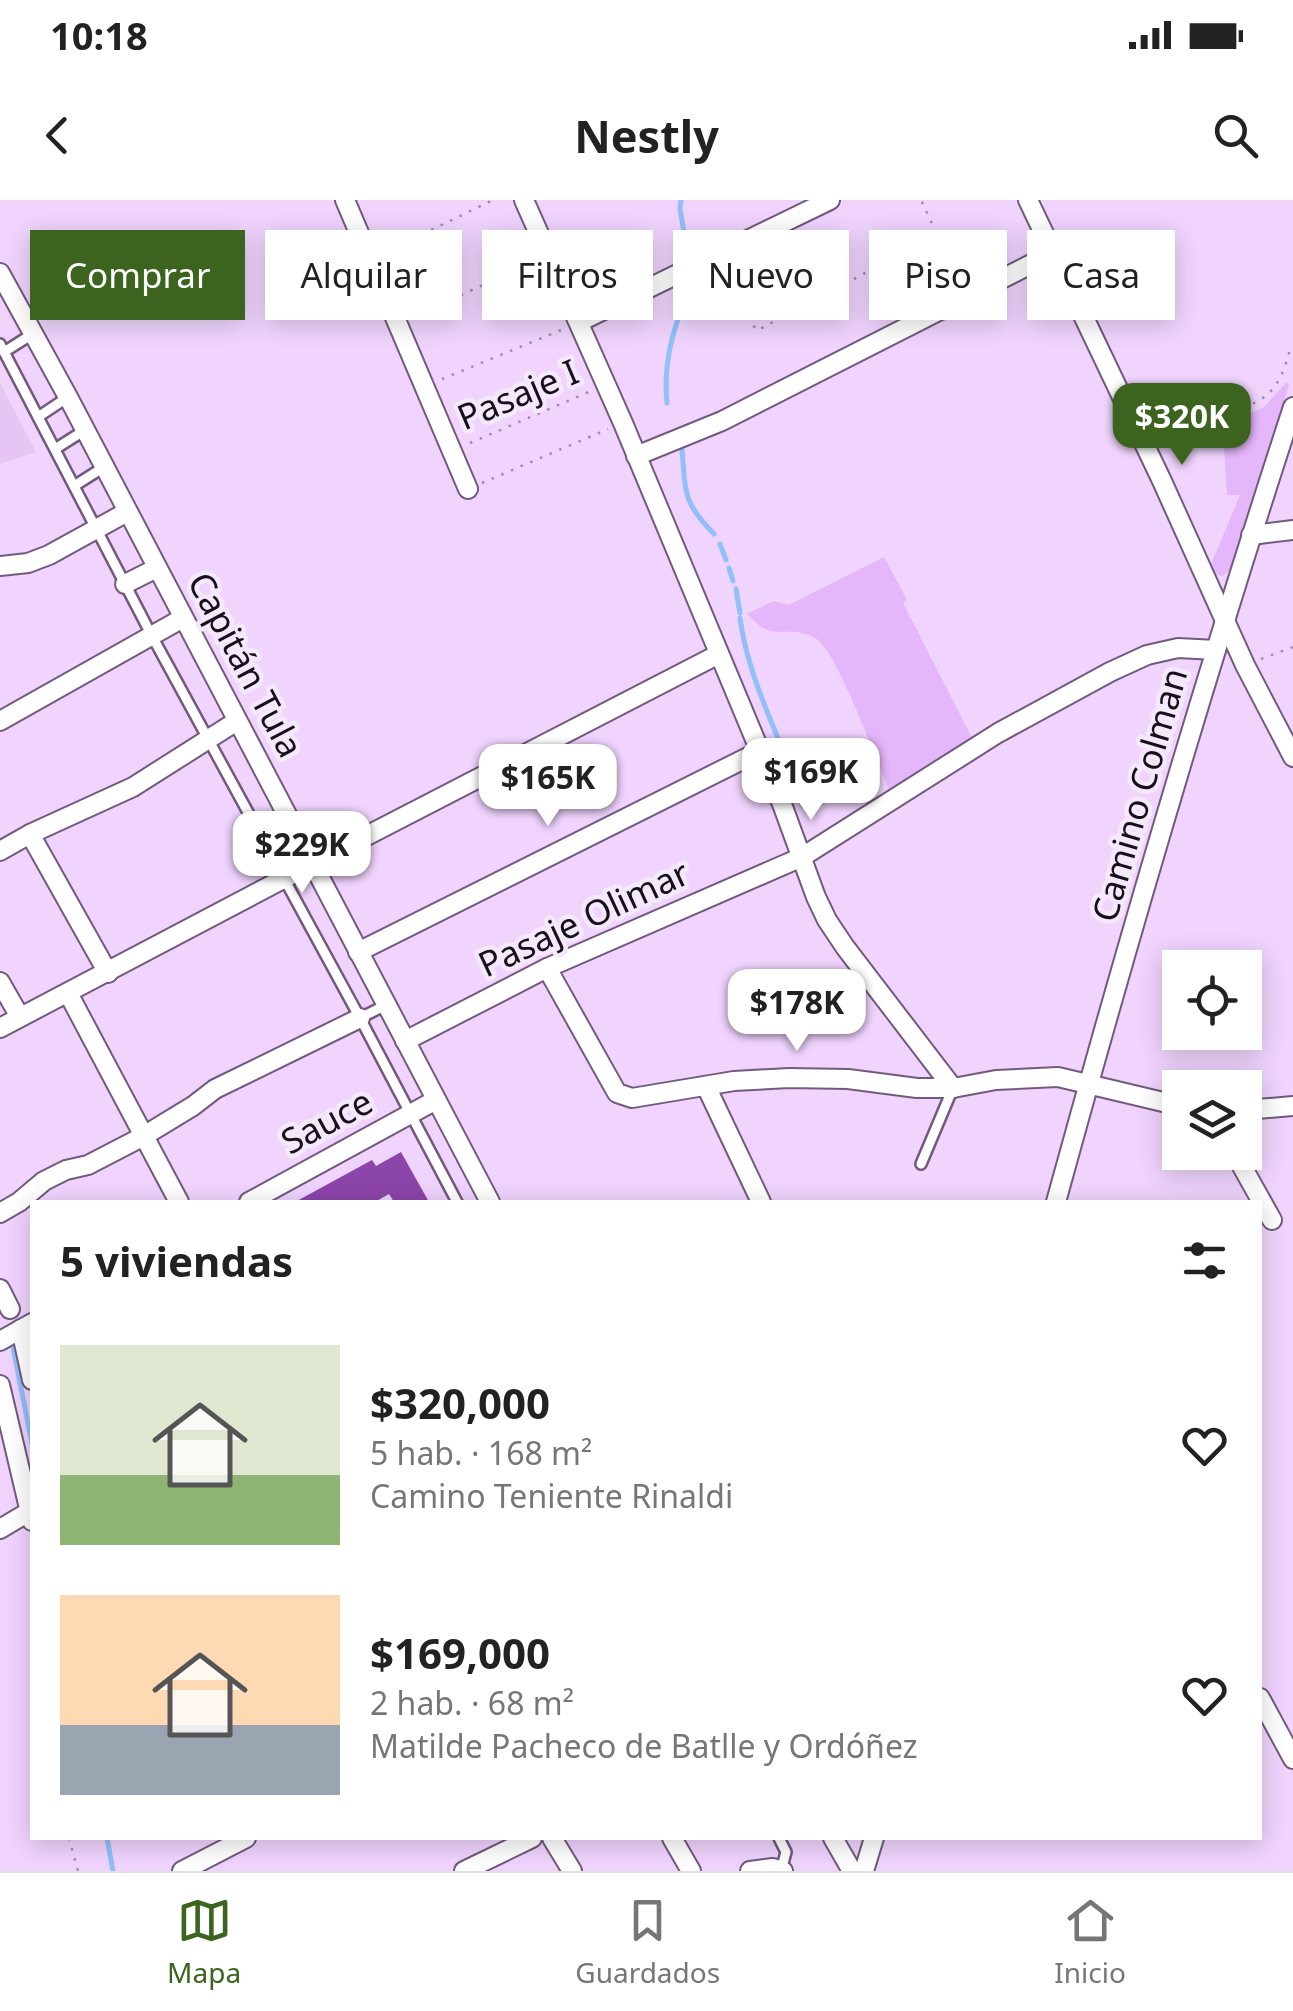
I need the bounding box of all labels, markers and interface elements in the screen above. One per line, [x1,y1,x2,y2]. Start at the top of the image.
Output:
text: 10:18 [50,9,148,61]
text: Nestly [574,105,719,166]
icon: back [30,108,85,163]
icon: search [1208,108,1263,163]
chip: Comprar [30,230,245,320]
chip: Alquilar [265,230,462,320]
chip: Filtros [482,230,653,320]
chip: Nuevo [673,230,849,320]
chip: Piso [869,230,1007,320]
chip: Casa [1027,230,1175,320]
street label: Pasaje I [450,347,585,440]
pin: $320K [1112,383,1252,468]
text: $320K [1135,394,1229,437]
street label: Capitán Tula [178,563,315,765]
street label: Camino Colman [1080,662,1197,927]
pin: $169K [741,738,881,823]
pin: $165K [478,744,618,829]
text: $169K [764,749,858,792]
text: $165K [501,755,595,798]
pin: $229K [232,811,372,896]
text: $229K [255,822,349,865]
street label: Pasaje Olimar [470,848,696,987]
map controls [1162,950,1262,1170]
button: locate [1162,950,1262,1050]
pin: $178K [727,969,867,1054]
text: $178K [750,980,844,1023]
button: layers [1162,1070,1262,1170]
street label: Sauce [272,1077,380,1164]
text: 5 viviendas [60,1232,293,1289]
icon: filters [1177,1233,1232,1288]
text: $320,000 [370,1374,550,1431]
icon: home [140,1385,260,1505]
icon: heart [1177,1418,1232,1473]
text: 5 hab. · 168 m² [370,1431,592,1474]
text: Camino Teniente Rinaldi [370,1474,733,1517]
text: $169,000 [370,1624,550,1681]
icon: home [140,1635,260,1755]
icon: heart [1177,1668,1232,1723]
text: 2 hab. · 68 m² [370,1681,574,1724]
text: Matilde Pacheco de Batlle y Ordóñez [370,1724,918,1767]
tab: Mapa [167,1893,241,1991]
tab: Guardados [575,1893,720,1991]
tab: Inicio [1054,1893,1126,1991]

